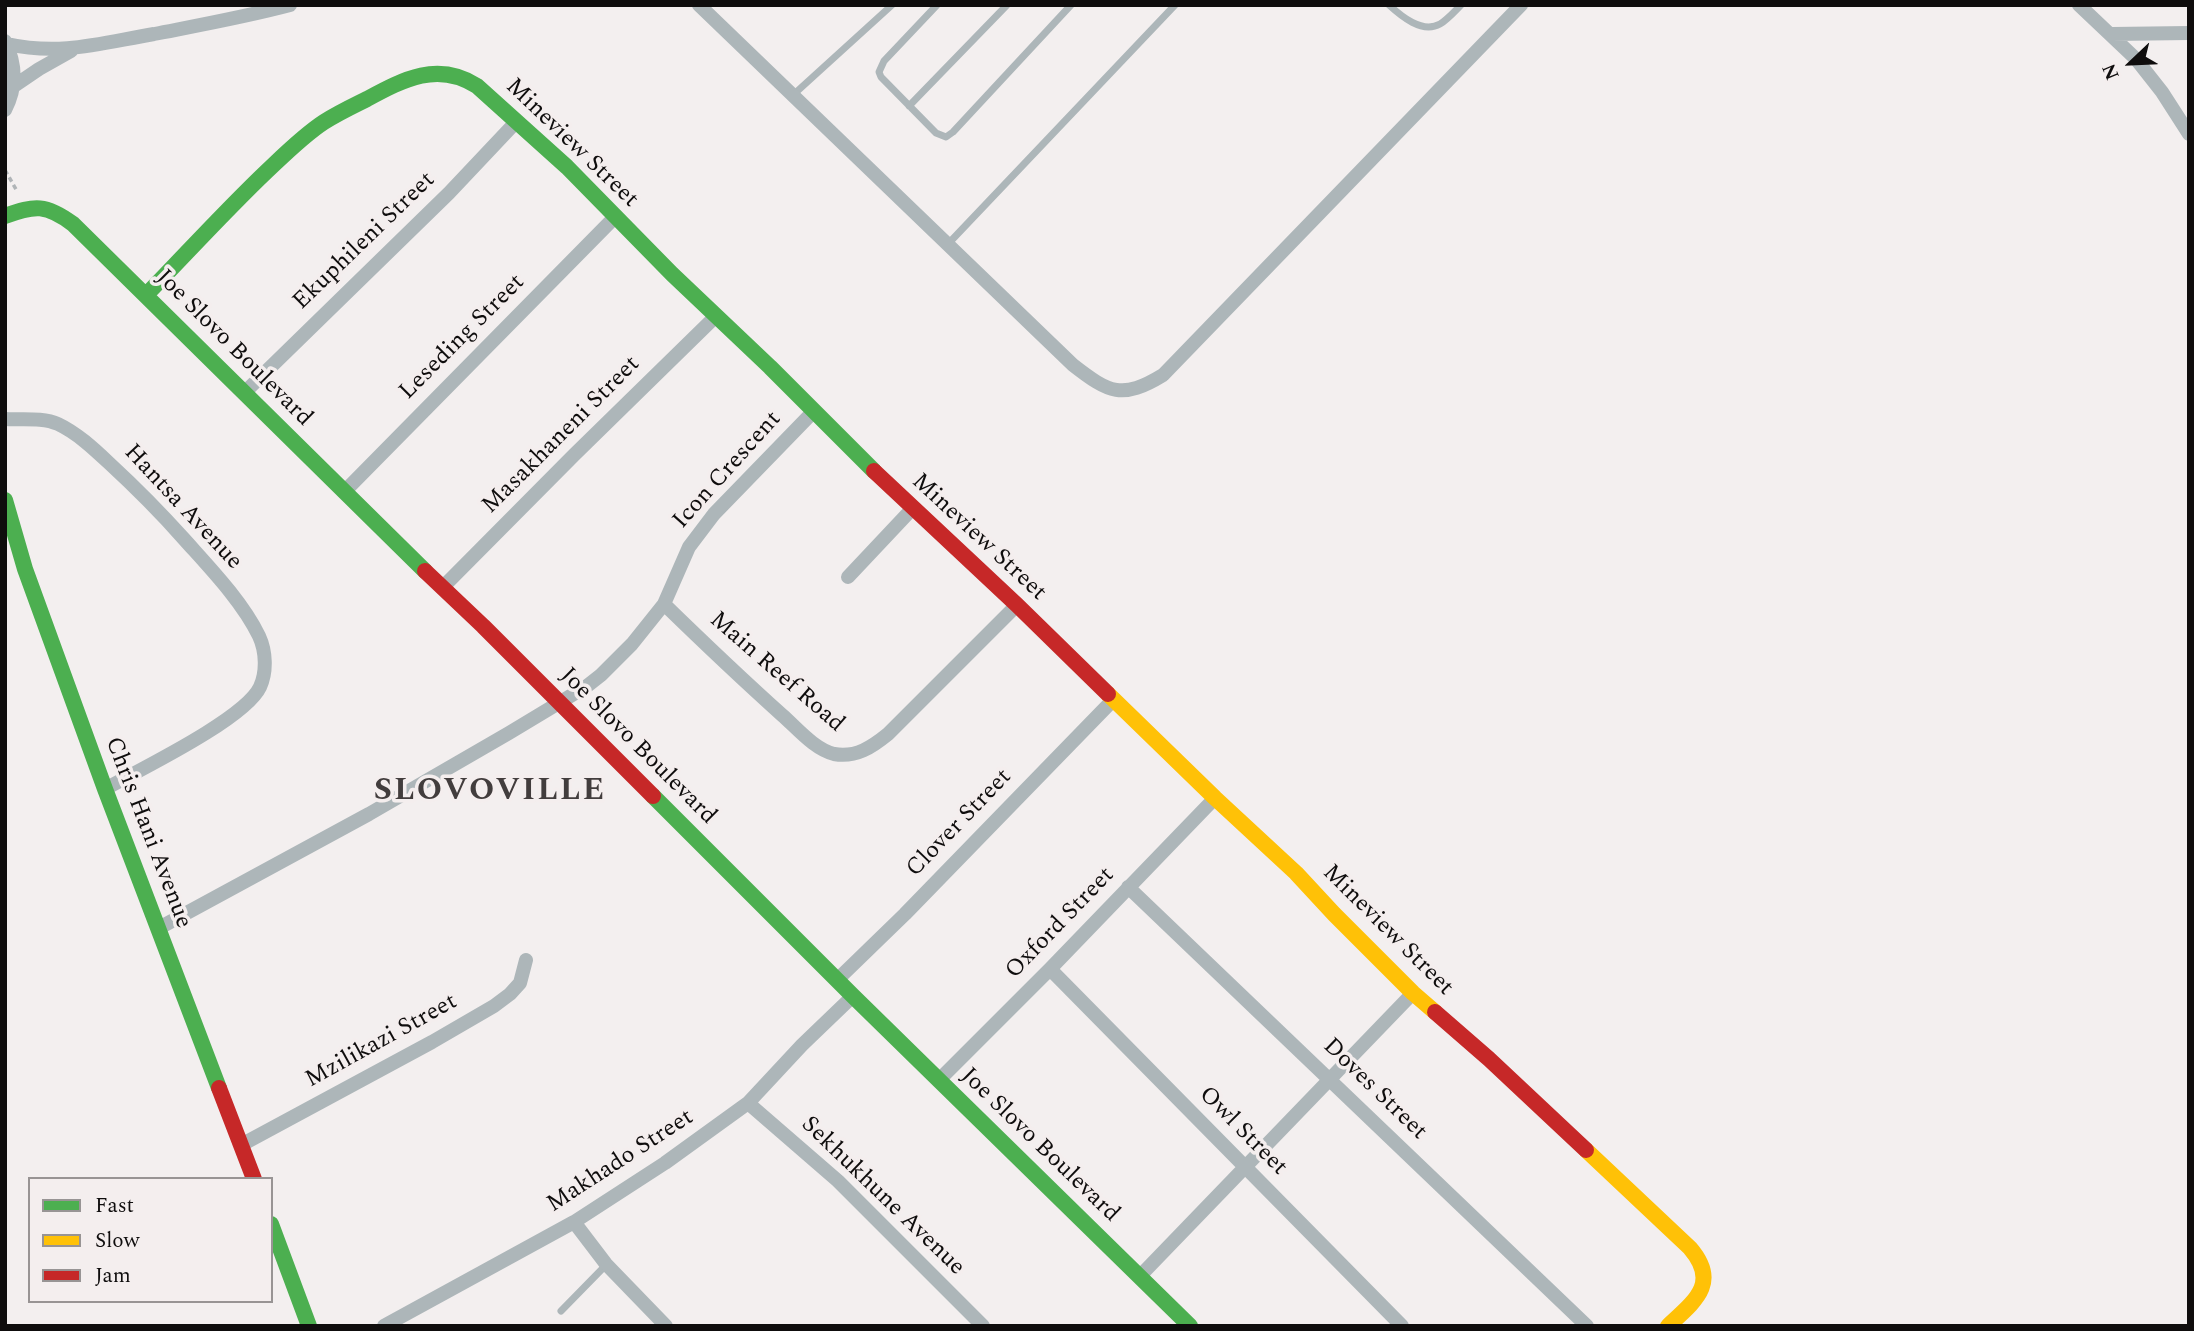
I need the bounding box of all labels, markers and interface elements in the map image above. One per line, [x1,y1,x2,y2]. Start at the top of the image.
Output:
north arrow [2096,28,2166,98]
text: N [2095,59,2128,84]
street label: Mineview Street [498,73,644,215]
street label: Ekuphileni Street [288,167,442,317]
street label: Joe Slovo Boulevard [149,265,317,433]
street label: Leseding Street [394,269,532,407]
street label: Masakhaneni Street [477,351,647,521]
street label: Icon Crescent [668,406,788,536]
street label: Hantsa Avenue [117,439,247,577]
street label: Mineview Street [905,468,1051,608]
street label: Main Reef Road [703,606,849,740]
street label: Joe Slovo Boulevard [553,663,721,831]
street label: Chris Hani Avenue [97,733,197,933]
street label: Clover Street [901,764,1019,884]
district label: SLOVOVILLE [375,774,605,812]
street label: Mineview Street [1315,859,1459,1003]
street label: Oxford Street [1001,862,1121,986]
street label: Mzilikazi Street [301,988,463,1096]
street label: Doves Street [1316,1033,1432,1147]
street label: Joe Slovo Boulevard [953,1063,1125,1229]
street label: Owl Street [1192,1082,1292,1182]
street label: Makhado Street [542,1104,700,1220]
street label: Sekhukhune Avenue [794,1111,970,1283]
legend [28,1177,273,1303]
text: Fast [95,1190,134,1222]
text: Slow [95,1225,139,1257]
text: Jam [95,1260,131,1292]

